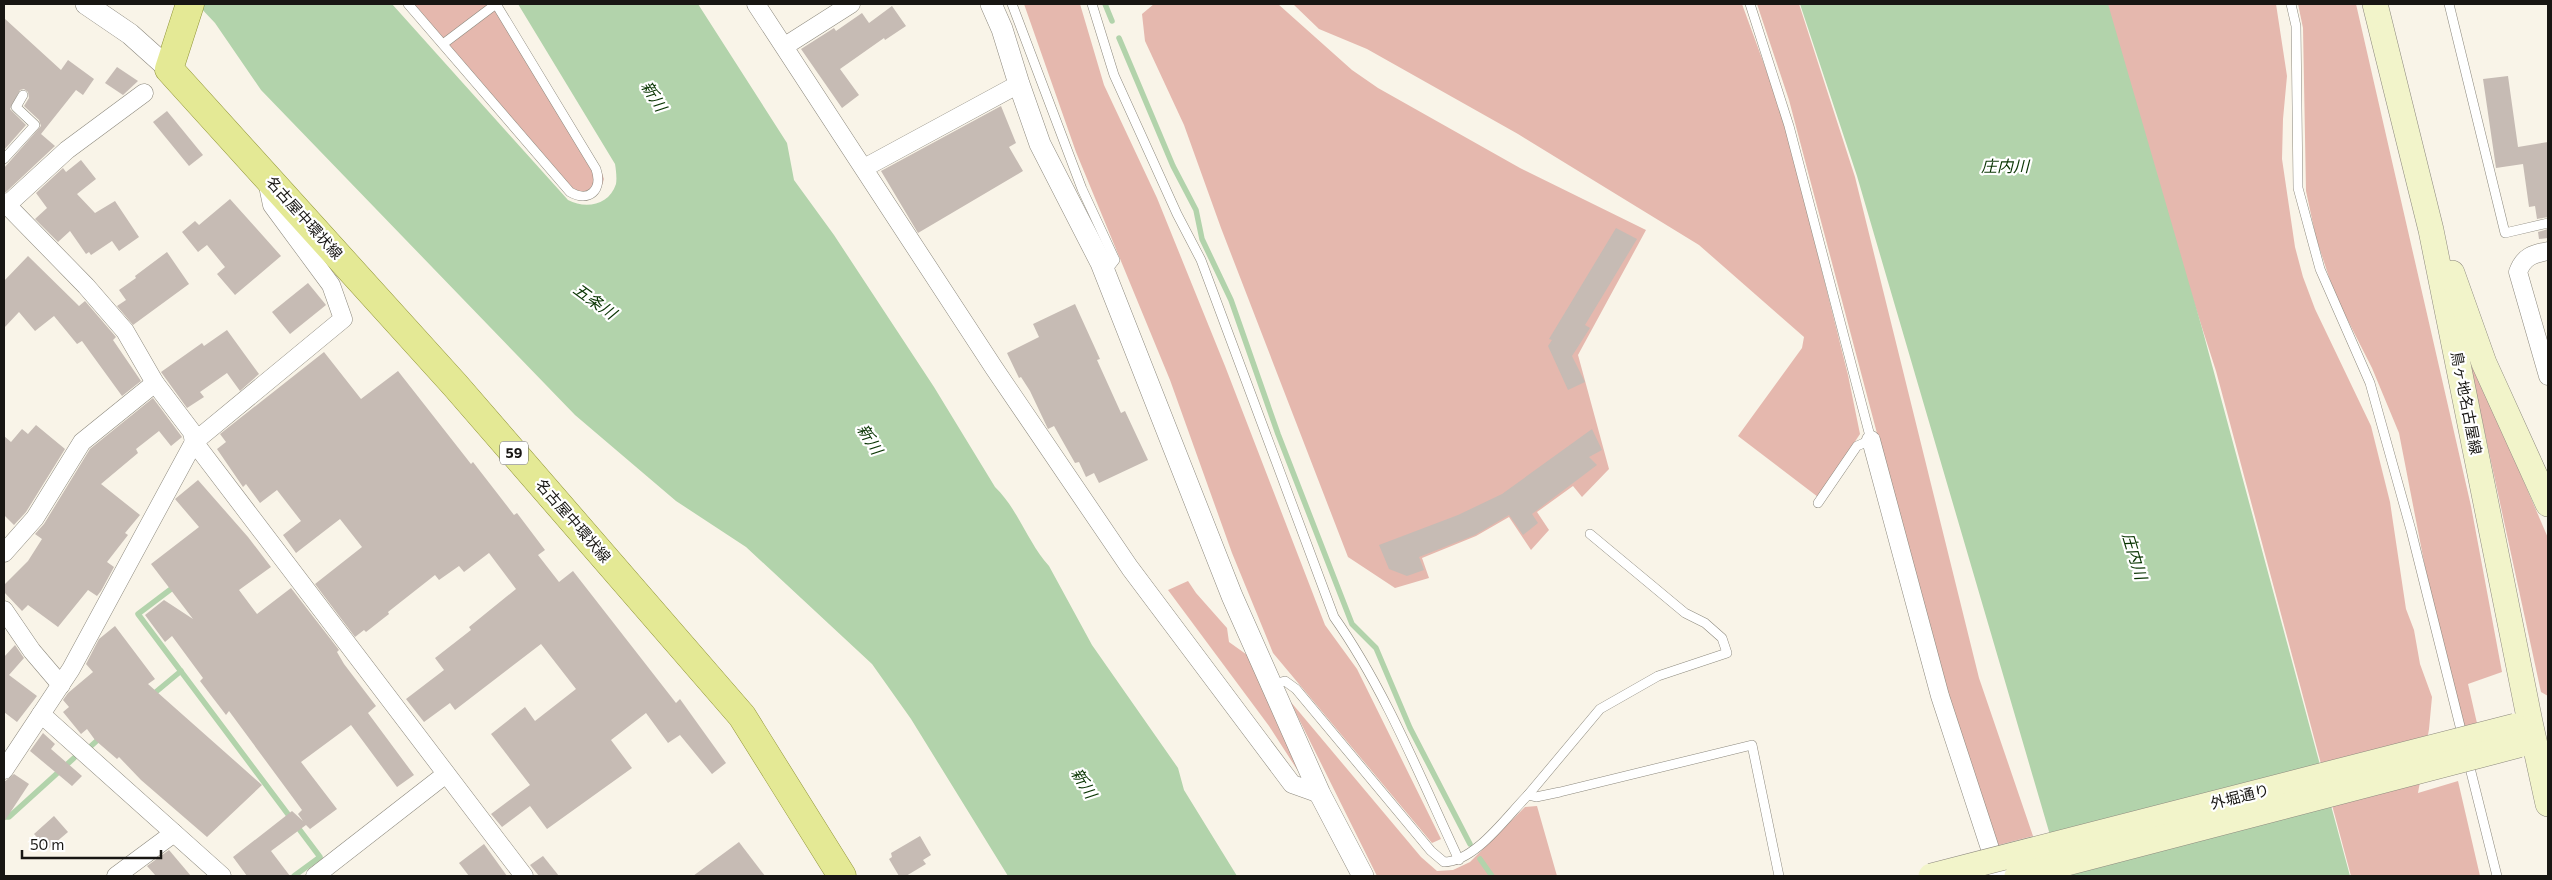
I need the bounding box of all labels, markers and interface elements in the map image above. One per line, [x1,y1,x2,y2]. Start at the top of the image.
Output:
water label: 新川 [638,77,672,116]
water label: 庄内川 [1981,156,2031,175]
street label: 名古屋中環状線 [263,172,347,262]
water label: 五条川 [570,279,622,324]
street label: 鳥ヶ地名古屋線 [2448,350,2486,456]
water label: 新川 [854,420,888,459]
road number: 59 [500,442,528,464]
street label: 名古屋中環状線 [533,475,615,566]
water label: 庄内川 [2119,530,2152,583]
water label: 新川 [1068,764,1102,803]
street label: 外堀通り [2208,780,2271,812]
scale bar [22,828,161,860]
text: 50 m [30,835,64,853]

